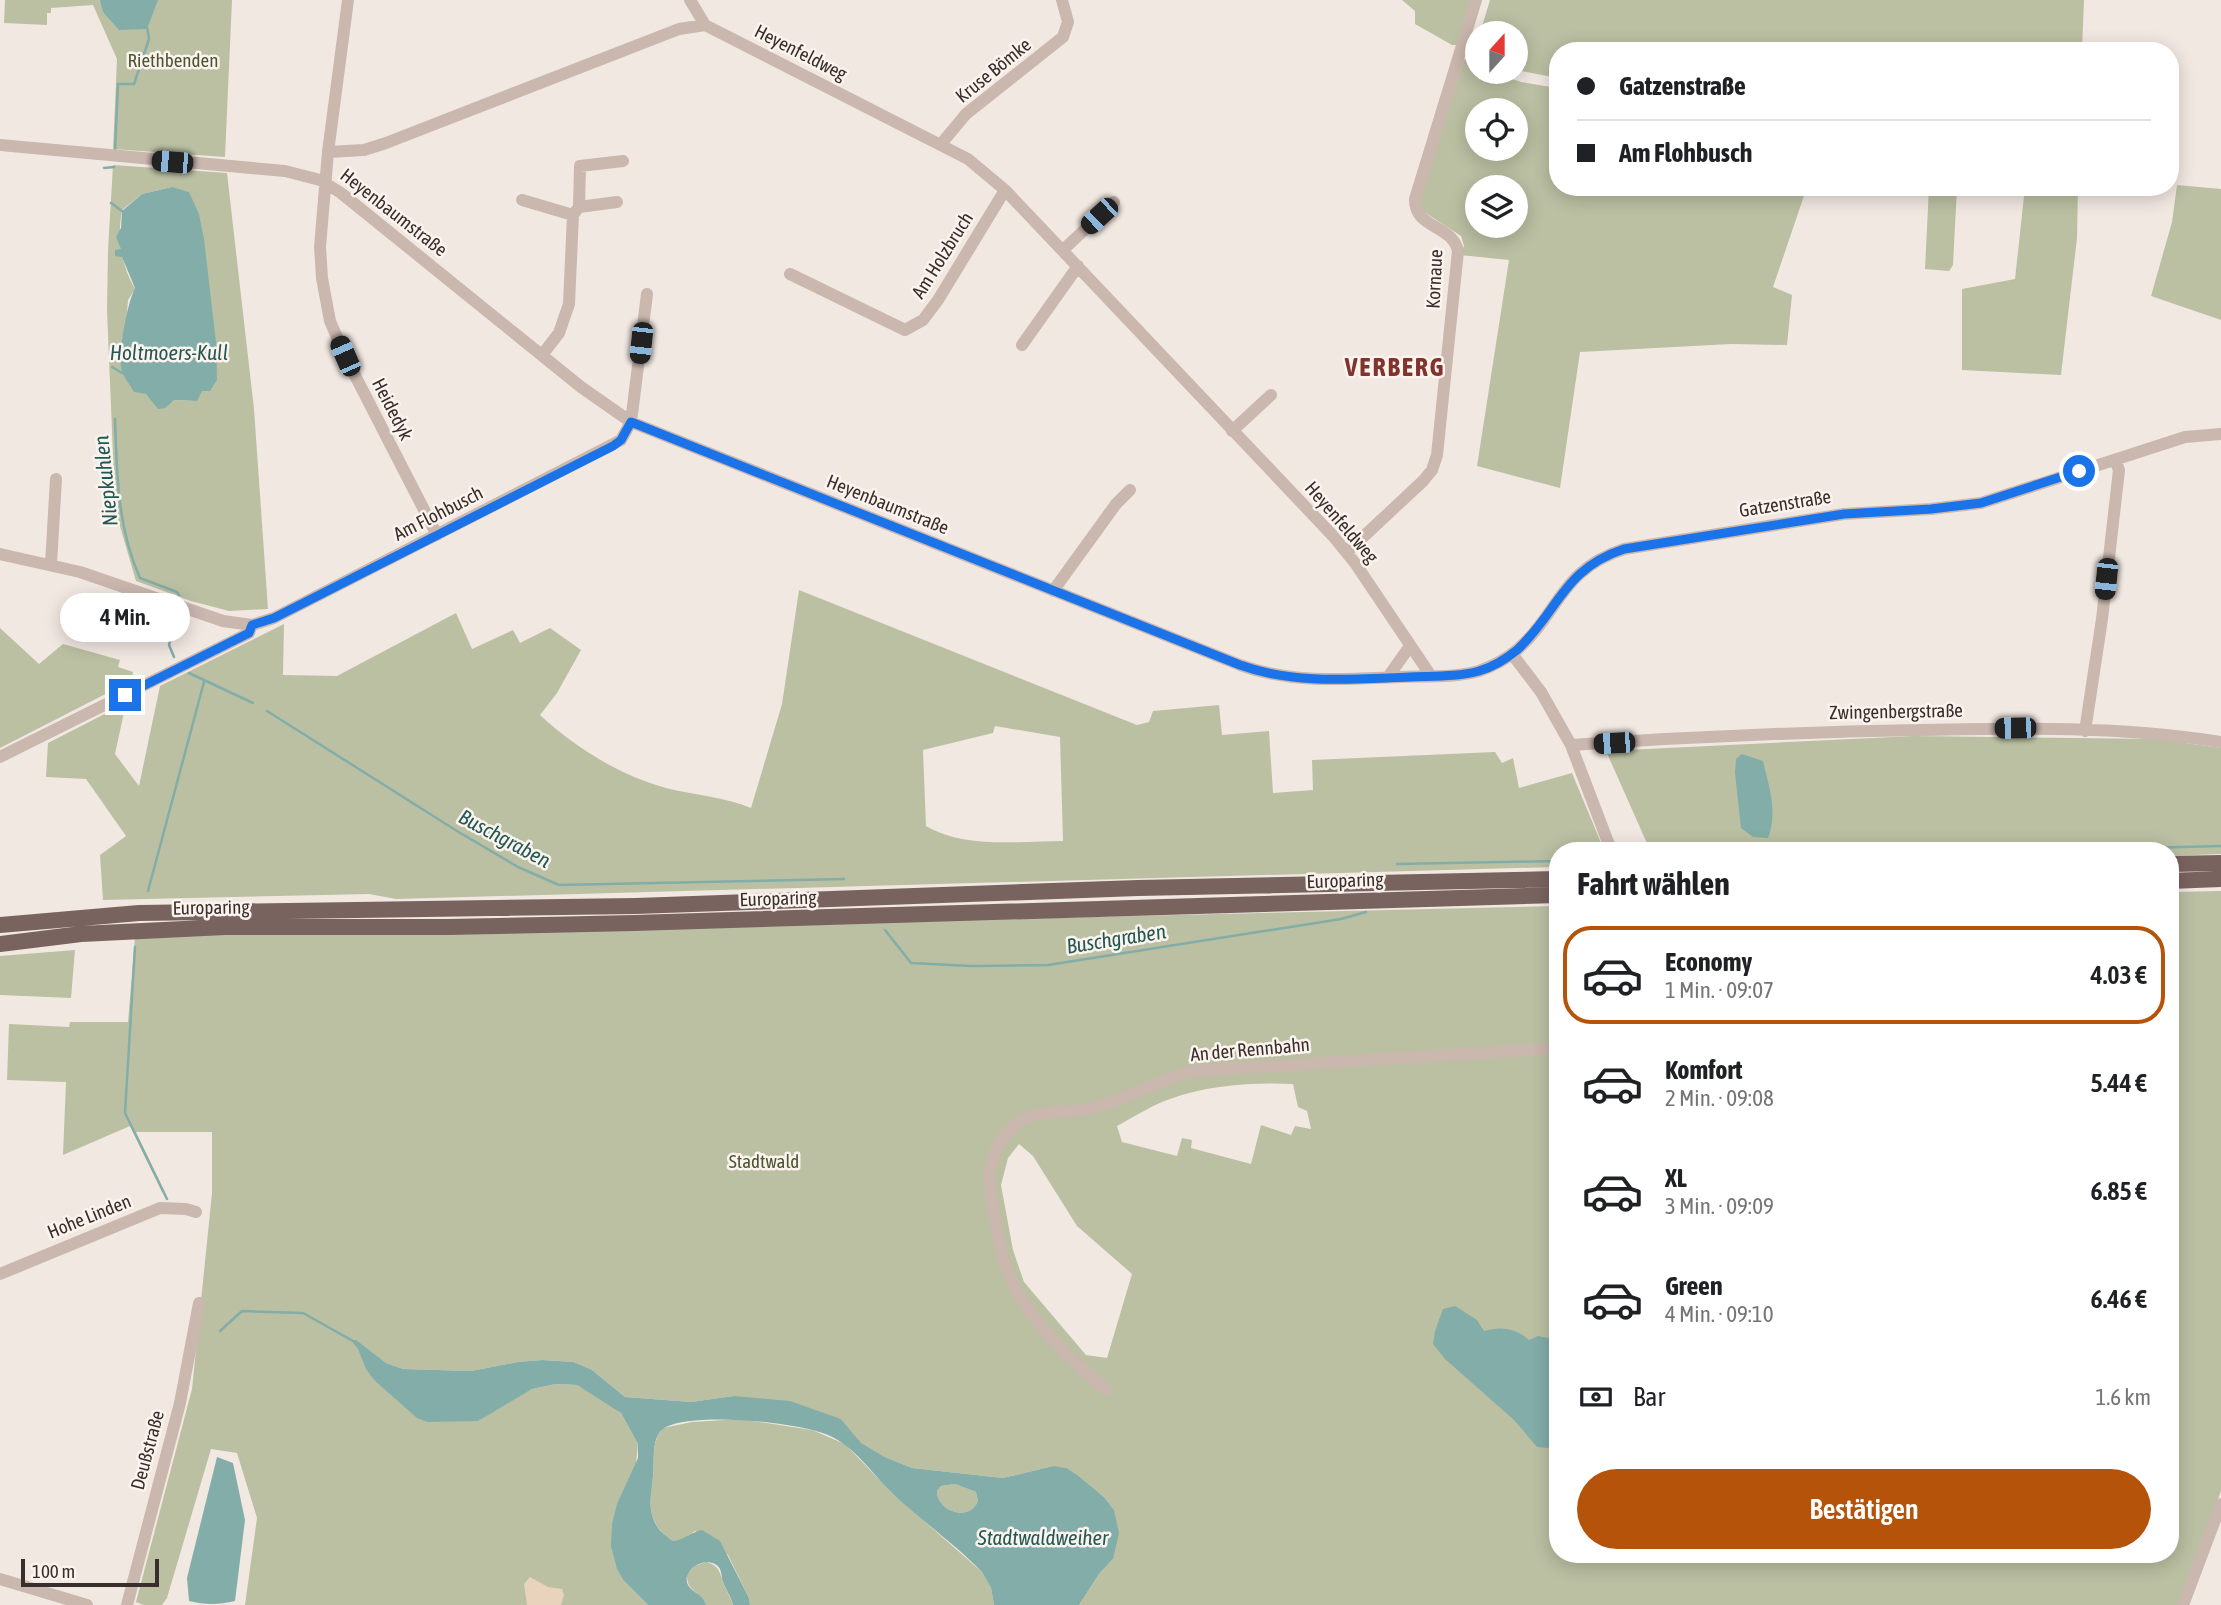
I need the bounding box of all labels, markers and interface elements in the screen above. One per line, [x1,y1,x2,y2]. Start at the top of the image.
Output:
street label: Heyenfeldweg [751,19,852,85]
north arrow [1465,21,1528,84]
map controls [1465,21,1528,238]
street label: Kruse Bömke [951,33,1035,107]
park label: Riethbenden [128,49,218,71]
text: Gatzenstraße [1619,71,1746,101]
button: locate [1465,98,1528,161]
text: Am Flohbusch [1619,138,1752,168]
car [151,150,194,174]
street label: Heyenbaumstraße [336,163,452,261]
button: layers [1465,175,1528,238]
car [1077,194,1122,238]
street label: Am Holzbruch [907,208,977,302]
street label: Kornaue [1421,249,1447,309]
car [629,321,654,365]
car [327,333,364,379]
water label: Holtmoers-Kull [110,340,228,364]
district label: VERBERG [1344,352,1445,382]
street label: Heidedyk [368,374,418,444]
water label: Niepkuhlen [88,434,122,528]
route start [2063,455,2095,487]
street label: Heyenbaumstraße [824,470,952,538]
street label: Heyenfeldweg [1301,477,1384,568]
street label: Am Flohbusch [390,481,486,545]
street label: Gatzenstraße [1738,485,1832,521]
car [2094,557,2119,601]
callout: 4 Min. [60,594,190,642]
text: 4 Min. [100,604,150,630]
route end [109,679,141,711]
street label: Zwingenbergstraße [1829,699,1963,723]
car [1994,717,2037,739]
car [1593,731,1636,755]
water label: Buschgraben [455,804,555,872]
text: Fahrt wählen [1577,865,1730,902]
street label: Europaring [1306,868,1385,892]
street label: Europaring [739,886,818,910]
street label: Europaring [172,895,251,919]
water label: Buschgraben [1065,918,1167,958]
icon: car [1581,944,1644,1007]
text: Economy [1665,947,1752,977]
text: 4.03 € [2090,960,2147,990]
text: 1 Min. · 09:07 [1665,977,1774,1003]
street label: An der Rennbahn [1189,1033,1311,1065]
icon: car [1581,1052,1644,1115]
text: Komfort [1665,1055,1742,1085]
text: 5.44 € [2090,1068,2147,1098]
text: 2 Min. · 09:08 [1665,1085,1774,1111]
park label: Stadtwald [729,1150,799,1172]
icon: car [1581,1160,1644,1223]
text: XL [1665,1163,1687,1193]
text: 6.85 € [2090,1176,2147,1206]
street label: Hohe Linden [44,1189,134,1243]
text: 3 Min. · 09:09 [1665,1193,1774,1219]
icon: car [1581,1268,1644,1331]
text: Green [1665,1271,1723,1301]
text: 6.46 € [2090,1284,2147,1314]
text: 4 Min. · 09:10 [1665,1301,1773,1327]
icon: cash [1577,1378,1615,1416]
text: Bar [1633,1382,1665,1412]
text: 1.6 km [2095,1384,2151,1410]
street label: Deußstraße [126,1408,168,1492]
button: Bestätigen [1577,1469,2151,1549]
water label: Stadtwaldweiher [977,1525,1109,1549]
scale bar [21,1556,159,1588]
text: 100 m [32,1560,75,1582]

